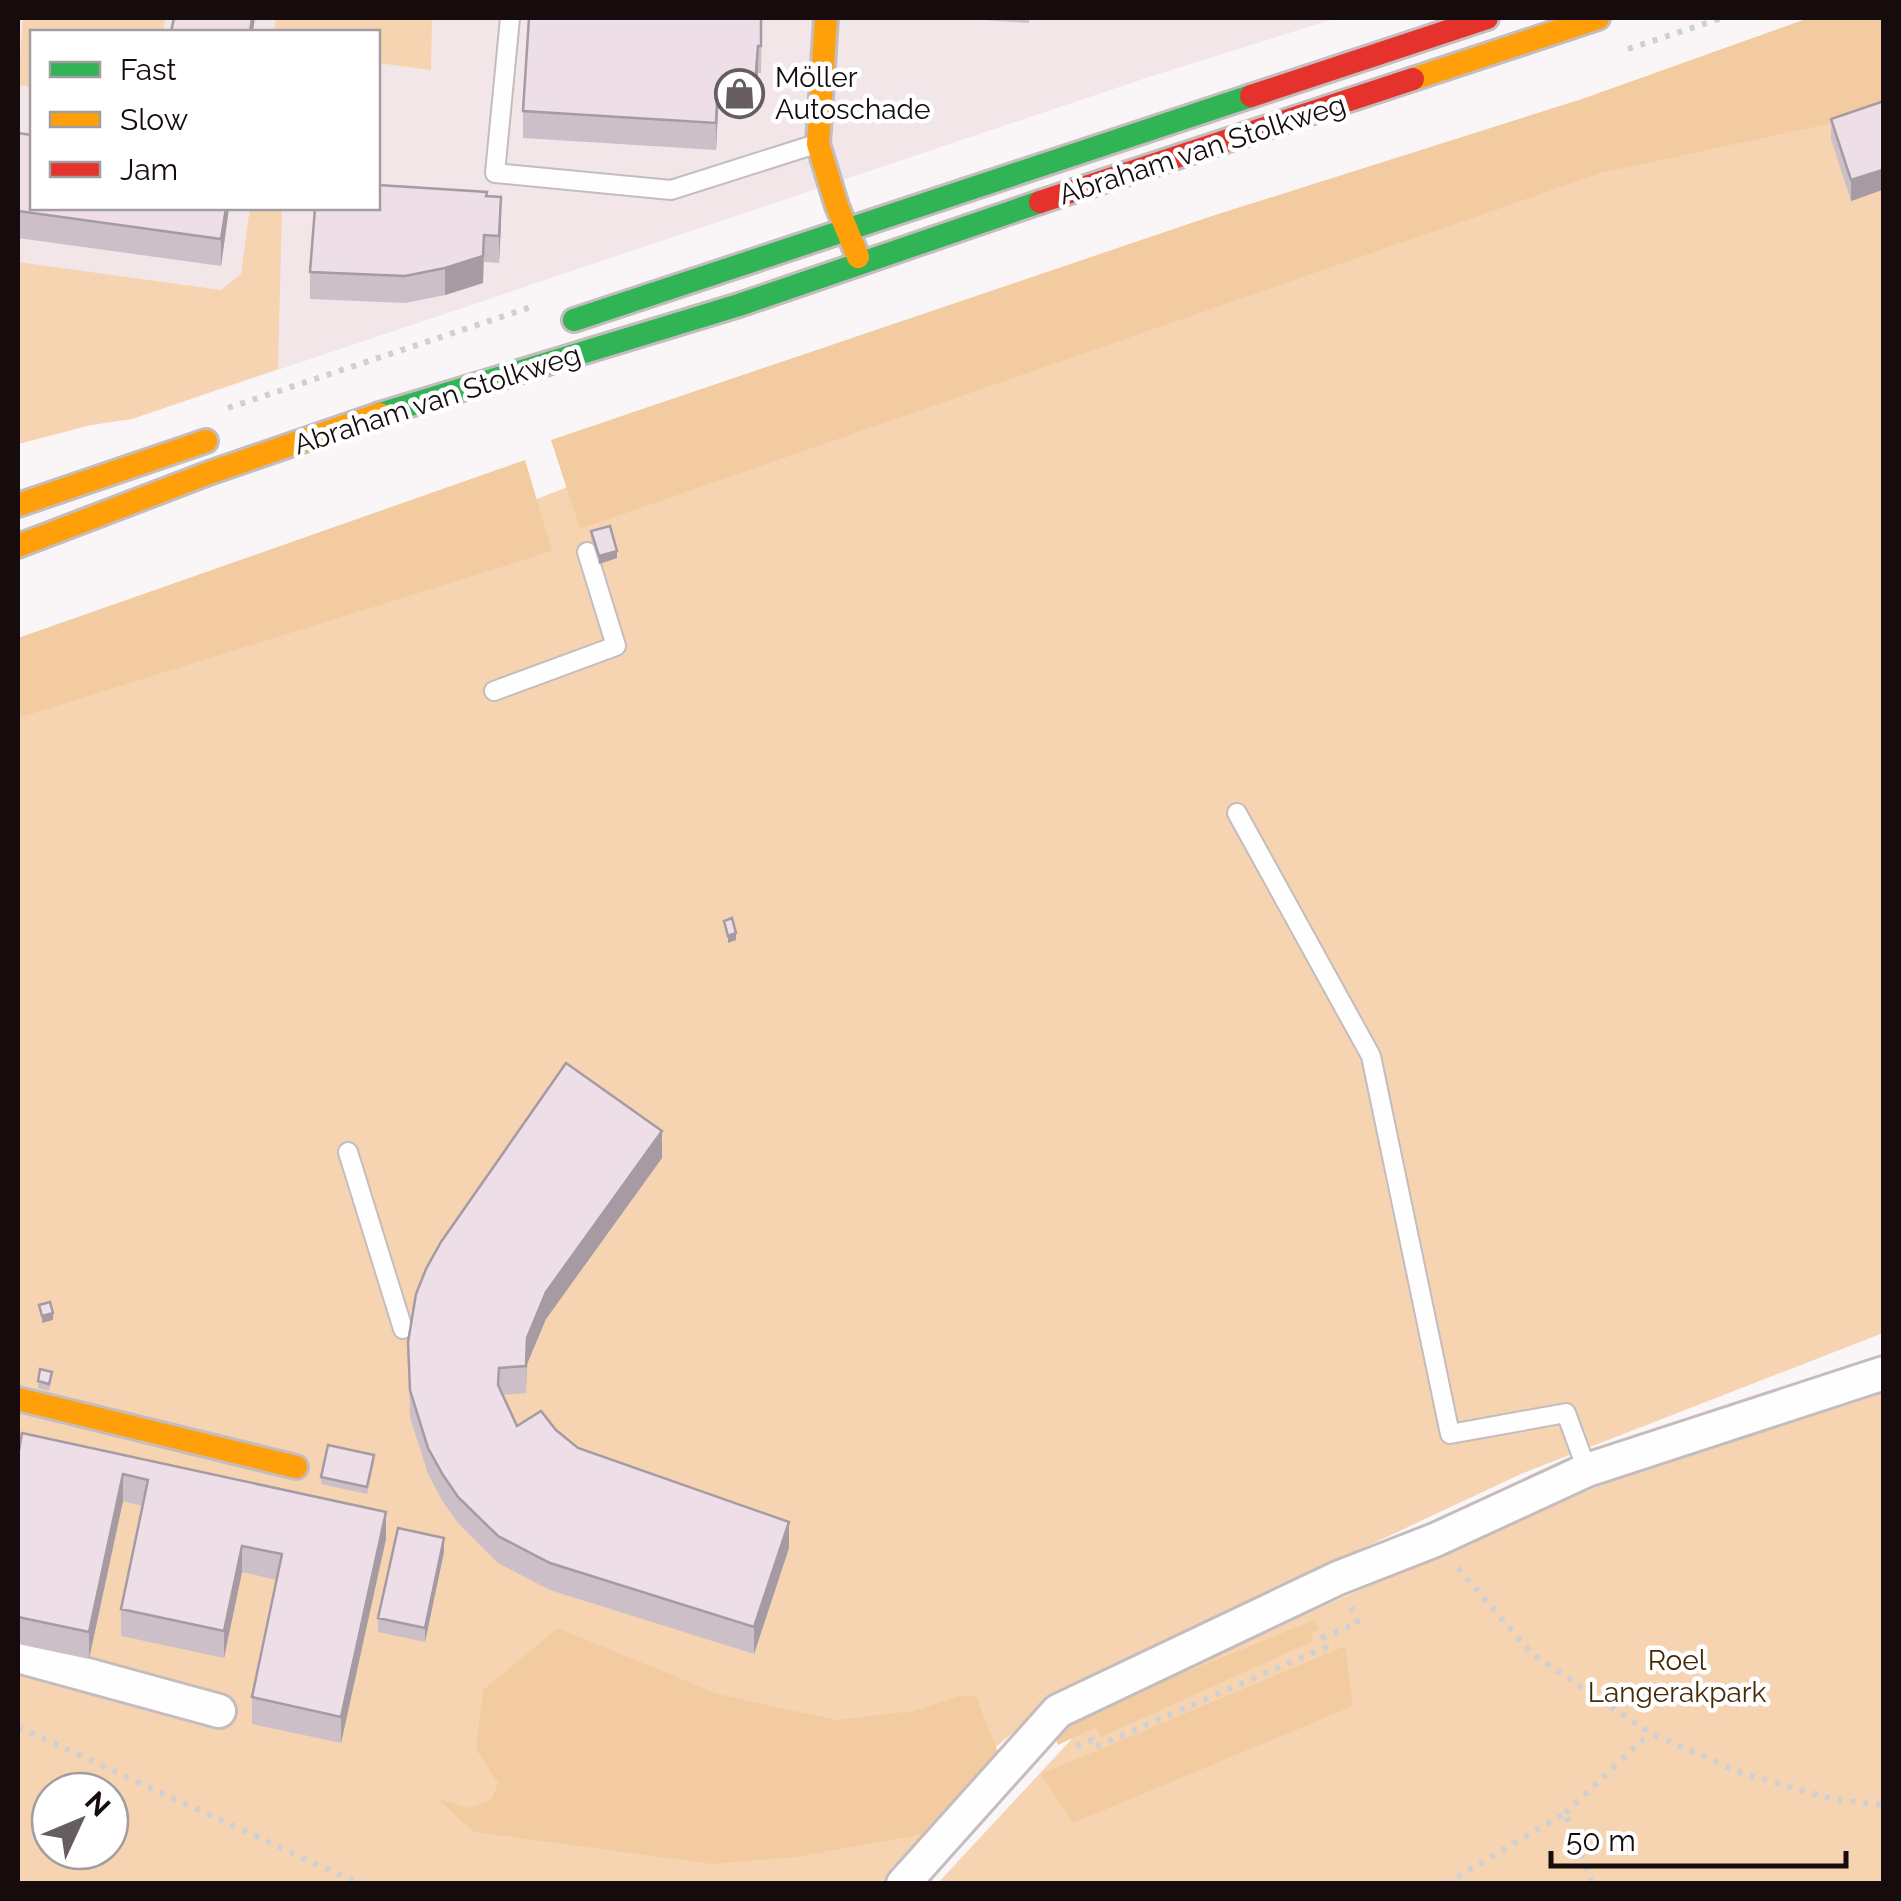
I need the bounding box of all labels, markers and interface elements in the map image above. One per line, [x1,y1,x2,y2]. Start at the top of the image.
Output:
legend [30,30,380,210]
text: Fast [120,52,177,87]
place label: Möller Autoschade [775,61,930,126]
shop icon: Möller Autoschade [714,67,766,119]
street label: Abraham van Stolkweg [1055,88,1350,211]
text: Slow [120,102,188,137]
text: Jam [120,152,178,187]
street label: Abraham van Stolkweg [290,338,585,461]
park label: Roel Langerakpark [1588,1644,1767,1709]
north arrow [30,1771,130,1871]
text: N [78,1785,117,1823]
scale bar [1551,1806,1846,1868]
text: 50 m [1566,1823,1636,1858]

